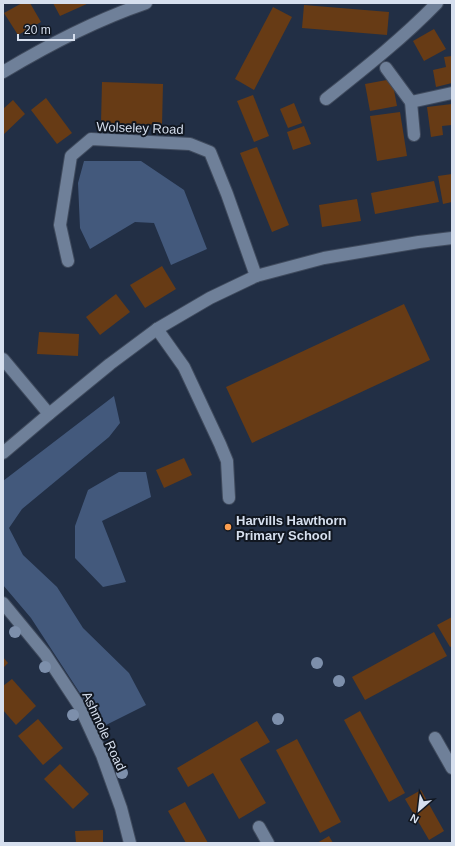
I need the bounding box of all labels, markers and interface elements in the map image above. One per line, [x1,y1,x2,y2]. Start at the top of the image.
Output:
scale bar [18,16,74,42]
text: 20 m [24,23,51,37]
street label: Wolseley Road [96,119,184,137]
place label: Harvills Hawthorn Primary School [236,513,347,543]
marker: Harvills Hawthorn Primary School [223,522,233,532]
street label: Ashmole Road [79,689,129,773]
north arrow [399,790,439,830]
text: N [408,812,421,826]

